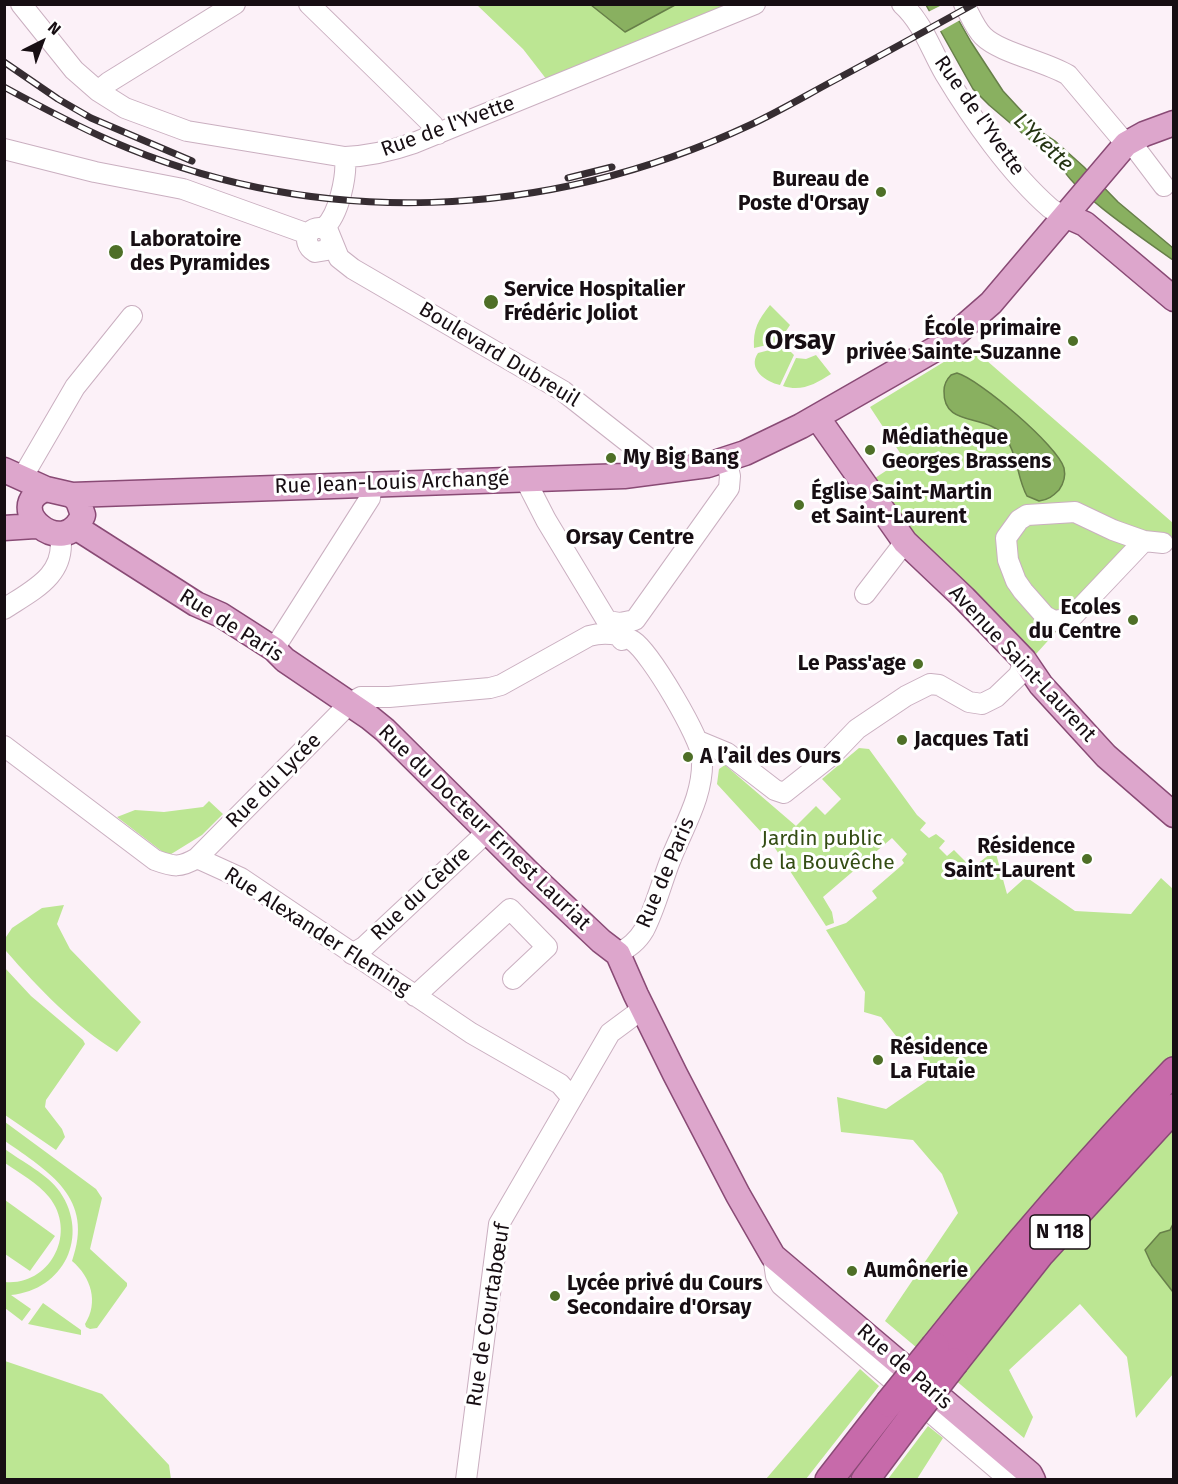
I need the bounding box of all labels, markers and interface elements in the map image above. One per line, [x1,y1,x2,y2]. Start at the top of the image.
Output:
north arrow [12,12,72,72]
text: N [44,18,65,39]
street label: Rue de l'Yvette [928,51,1030,181]
street label: Rue de l'Yvette [378,91,518,163]
water label: L'Yvette [1008,108,1078,178]
place label: Bureau de Poste d'Orsay [738,167,869,217]
marker: Bureau de Poste d'Orsay [874,185,888,199]
place label: Laboratoire des Pyramides [130,227,270,277]
marker: Laboratoire des Pyramides [107,243,125,261]
place label: Service Hospitalier Frédéric Joliot [504,277,685,327]
marker: Service Hospitalier Frédéric Joliot [482,293,500,311]
street label: Boulevard Dubreuil [414,297,584,413]
place label: École primaire privée Sainte-Suzanne [846,316,1061,366]
district label: Orsay [765,325,835,357]
marker: École primaire privée Sainte-Suzanne [1066,334,1080,348]
place label: Médiathèque Georges Brassens [882,425,1051,475]
marker: Médiathèque Georges Brassens [863,443,877,457]
place label: My Big Bang [623,445,739,471]
marker: My Big Bang [604,451,618,465]
street label: Rue Jean-Louis Archangé [274,466,510,500]
place label: Église Saint-Martin et Saint-Laurent [811,480,992,530]
marker: Église Saint-Martin et Saint-Laurent [792,498,806,512]
district label: Orsay Centre [566,525,694,551]
street label: Avenue Saint-Laurent [943,581,1101,747]
street label: Rue de Paris [174,584,288,668]
place label: Ecoles du Centre [1029,595,1121,645]
marker: Ecoles du Centre [1126,613,1140,627]
place label: Le Pass'age [798,651,906,677]
marker: Le Pass'age [911,657,925,671]
street label: Rue du Docteur Ernest Lauriat [373,720,595,936]
place label: Jacques Tati [914,727,1029,753]
street label: Rue du Lycée [221,728,327,834]
marker: Jacques Tati [895,733,909,747]
place label: A l’ail des Ours [700,744,841,770]
marker: A l’ail des Ours [681,750,695,764]
street label: Rue de Paris [631,814,701,932]
park label: Jardin public de la Bouvêche [749,826,895,876]
place label: Résidence Saint-Laurent [944,834,1075,884]
street label: Rue du Cèdre [366,842,476,946]
marker: Résidence Saint-Laurent [1080,852,1094,866]
street label: Rue Alexander Fleming [219,862,415,1002]
place label: Résidence La Futaie [890,1035,988,1085]
marker: Résidence La Futaie [871,1053,885,1067]
road number: N 118 [1030,1215,1090,1249]
street label: Rue de Courtabœuf [462,1222,516,1408]
place label: Aumônerie [864,1258,968,1284]
marker: Aumônerie [845,1264,859,1278]
place label: Lycée privé du Cours Secondaire d'Orsay [567,1271,763,1321]
marker: Lycée privé du Cours Secondaire d'Orsay [548,1289,562,1303]
street label: Rue de Paris [851,1319,957,1415]

